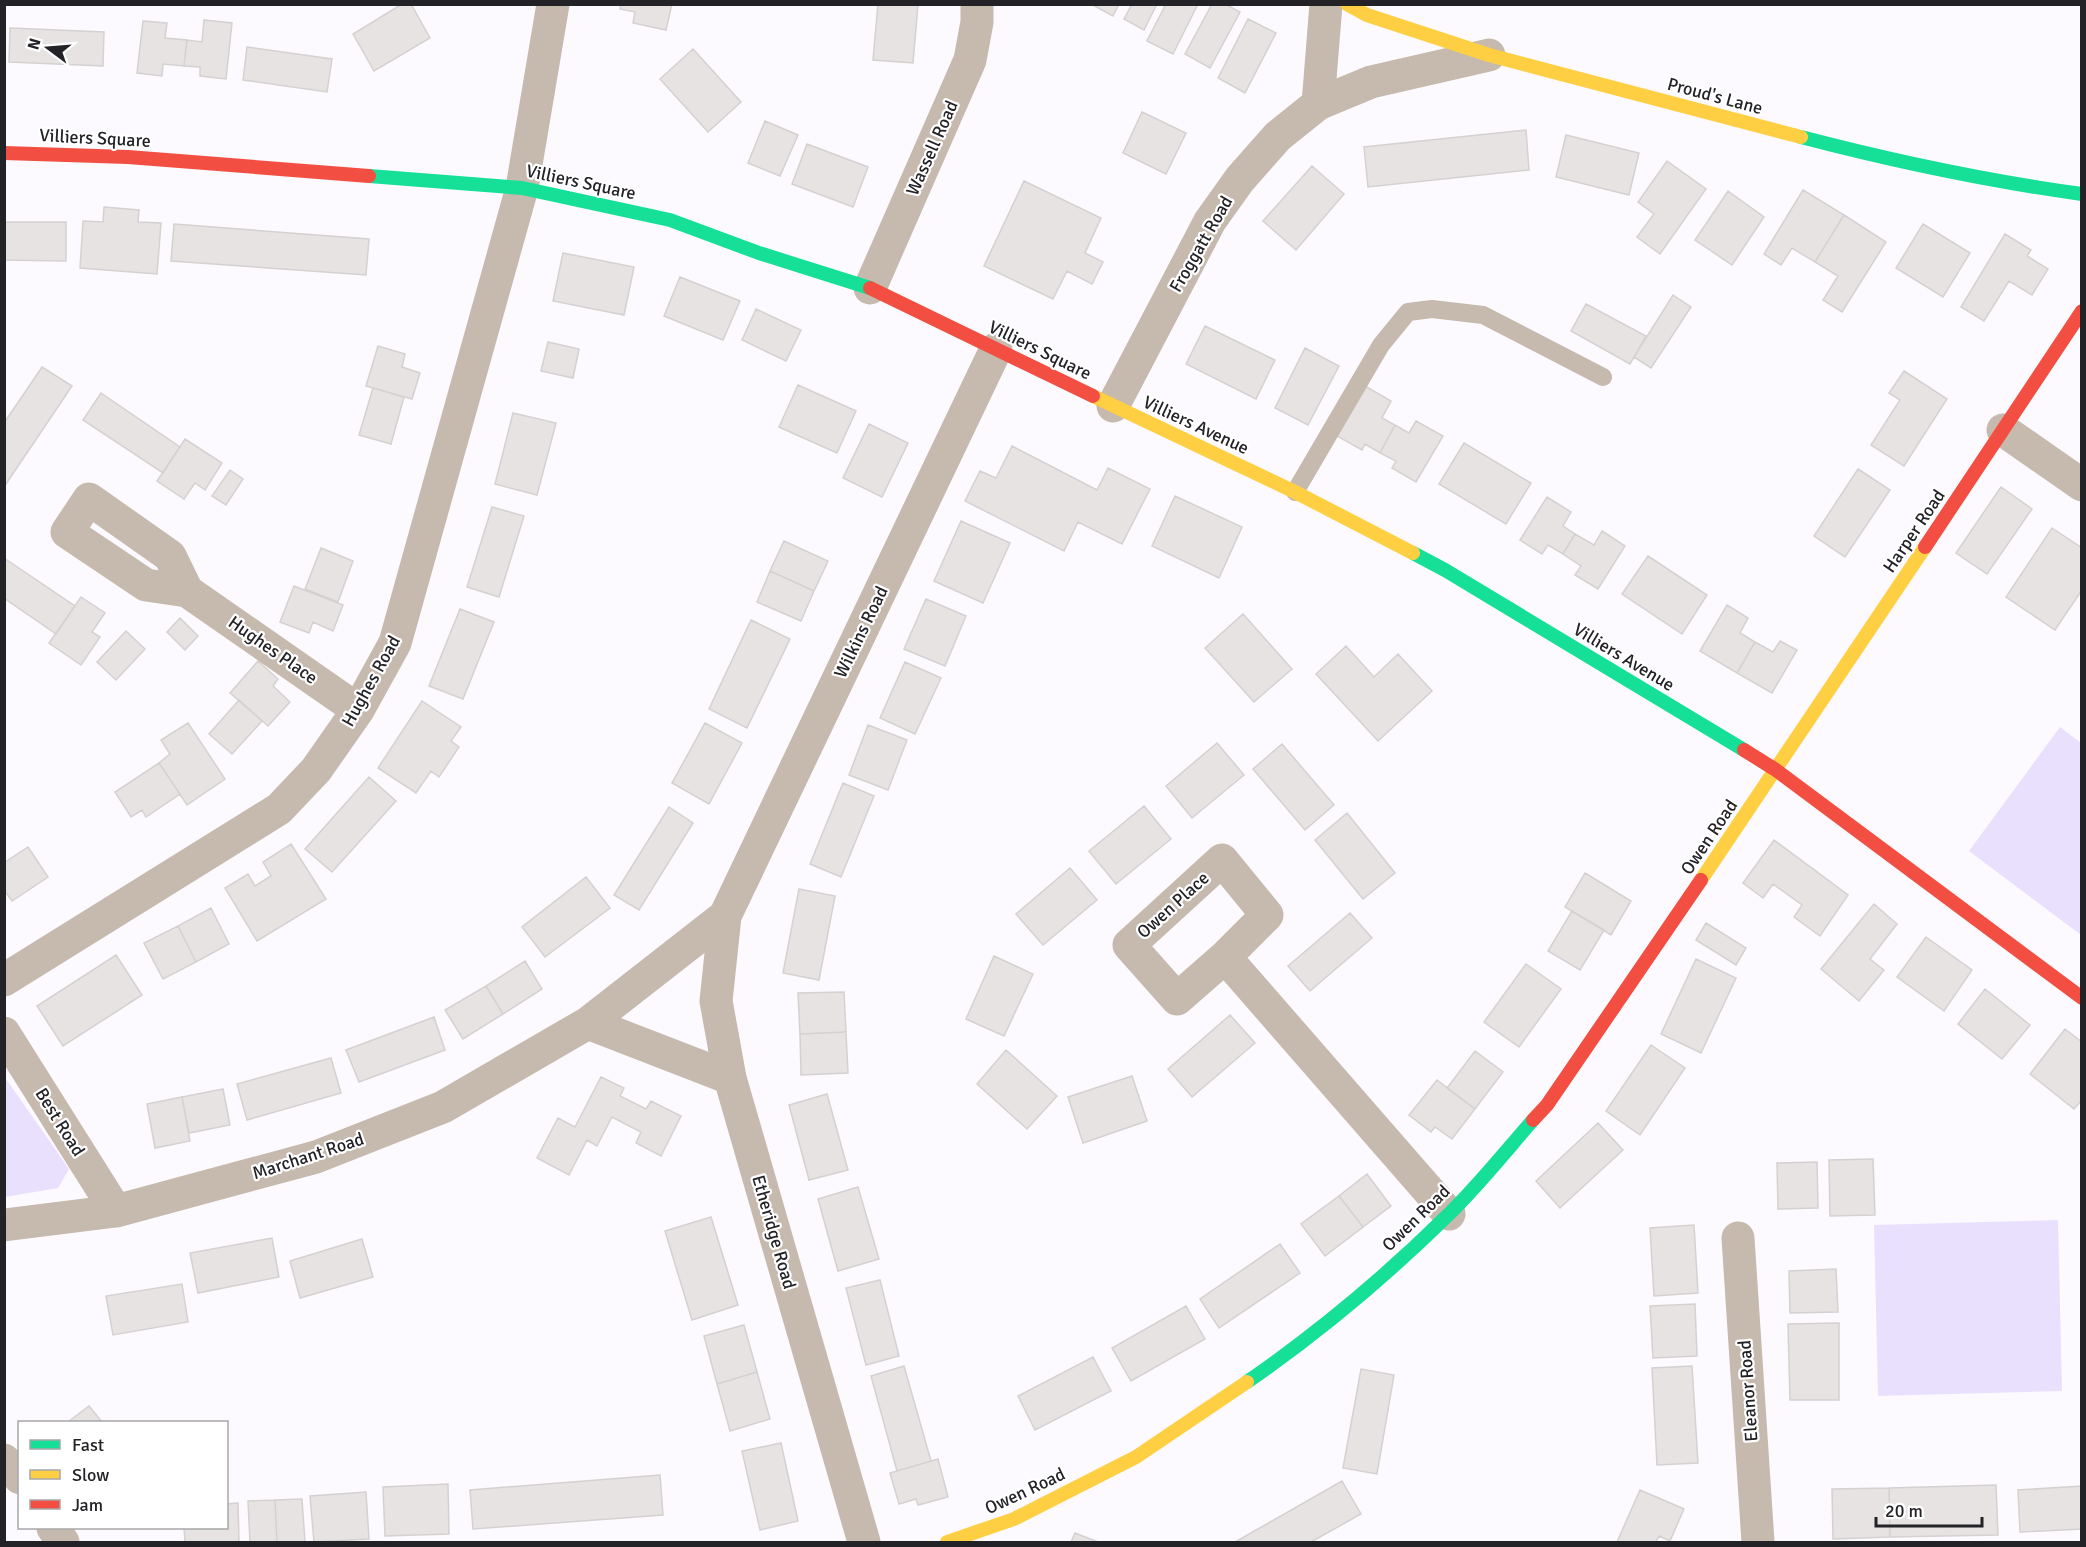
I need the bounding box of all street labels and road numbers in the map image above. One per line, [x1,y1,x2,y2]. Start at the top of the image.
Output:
street label: Proud's Lane [1665,73,1765,119]
street label: Wassell Road [901,97,963,199]
street label: Villiers Square [39,124,151,152]
street label: Villiers Square [524,160,638,204]
street label: Froggatt Road [1165,192,1237,296]
street label: Villiers Square [985,316,1095,384]
street label: Villiers Avenue [1140,391,1252,459]
street label: Harper Road [1878,485,1950,577]
street label: Wilkins Road [829,582,893,682]
street label: Hughes Place [224,611,322,689]
street label: Villiers Avenue [1569,618,1679,696]
street label: Hughes Road [337,632,405,730]
street label: Owen Road [1676,795,1742,879]
street label: Owen Place [1132,867,1214,943]
street label: Best Road [30,1084,90,1160]
street label: Marchant Road [249,1128,367,1184]
street label: Etheridge Road [747,1172,801,1292]
street label: Owen Road [1377,1180,1455,1256]
street label: Eleanor Road [1733,1339,1763,1443]
street label: Owen Road [981,1463,1069,1519]

